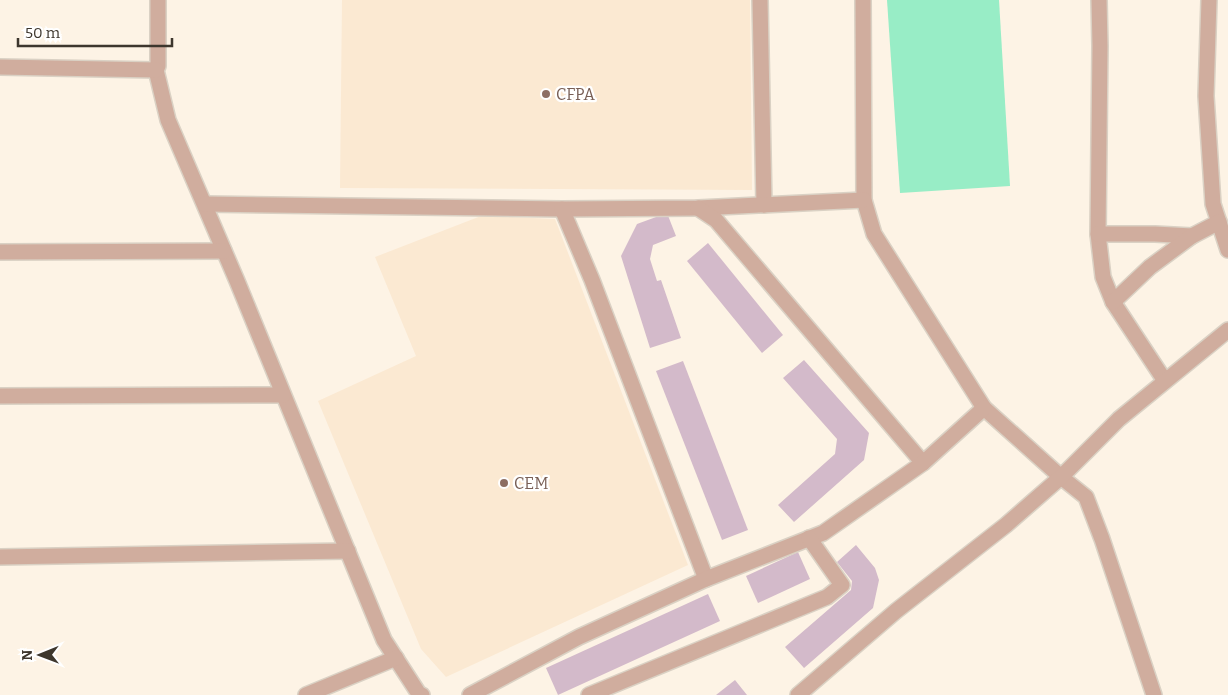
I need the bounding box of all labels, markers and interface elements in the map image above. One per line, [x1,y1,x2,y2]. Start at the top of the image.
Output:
scale bar [18,15,171,47]
text: 50 m [25,24,61,42]
place label: CFPA [556,85,596,104]
marker: CFPA [540,88,552,100]
place label: CEM [514,474,549,493]
marker: CEM [498,477,510,489]
north arrow [15,630,65,680]
text: N [19,649,36,661]

